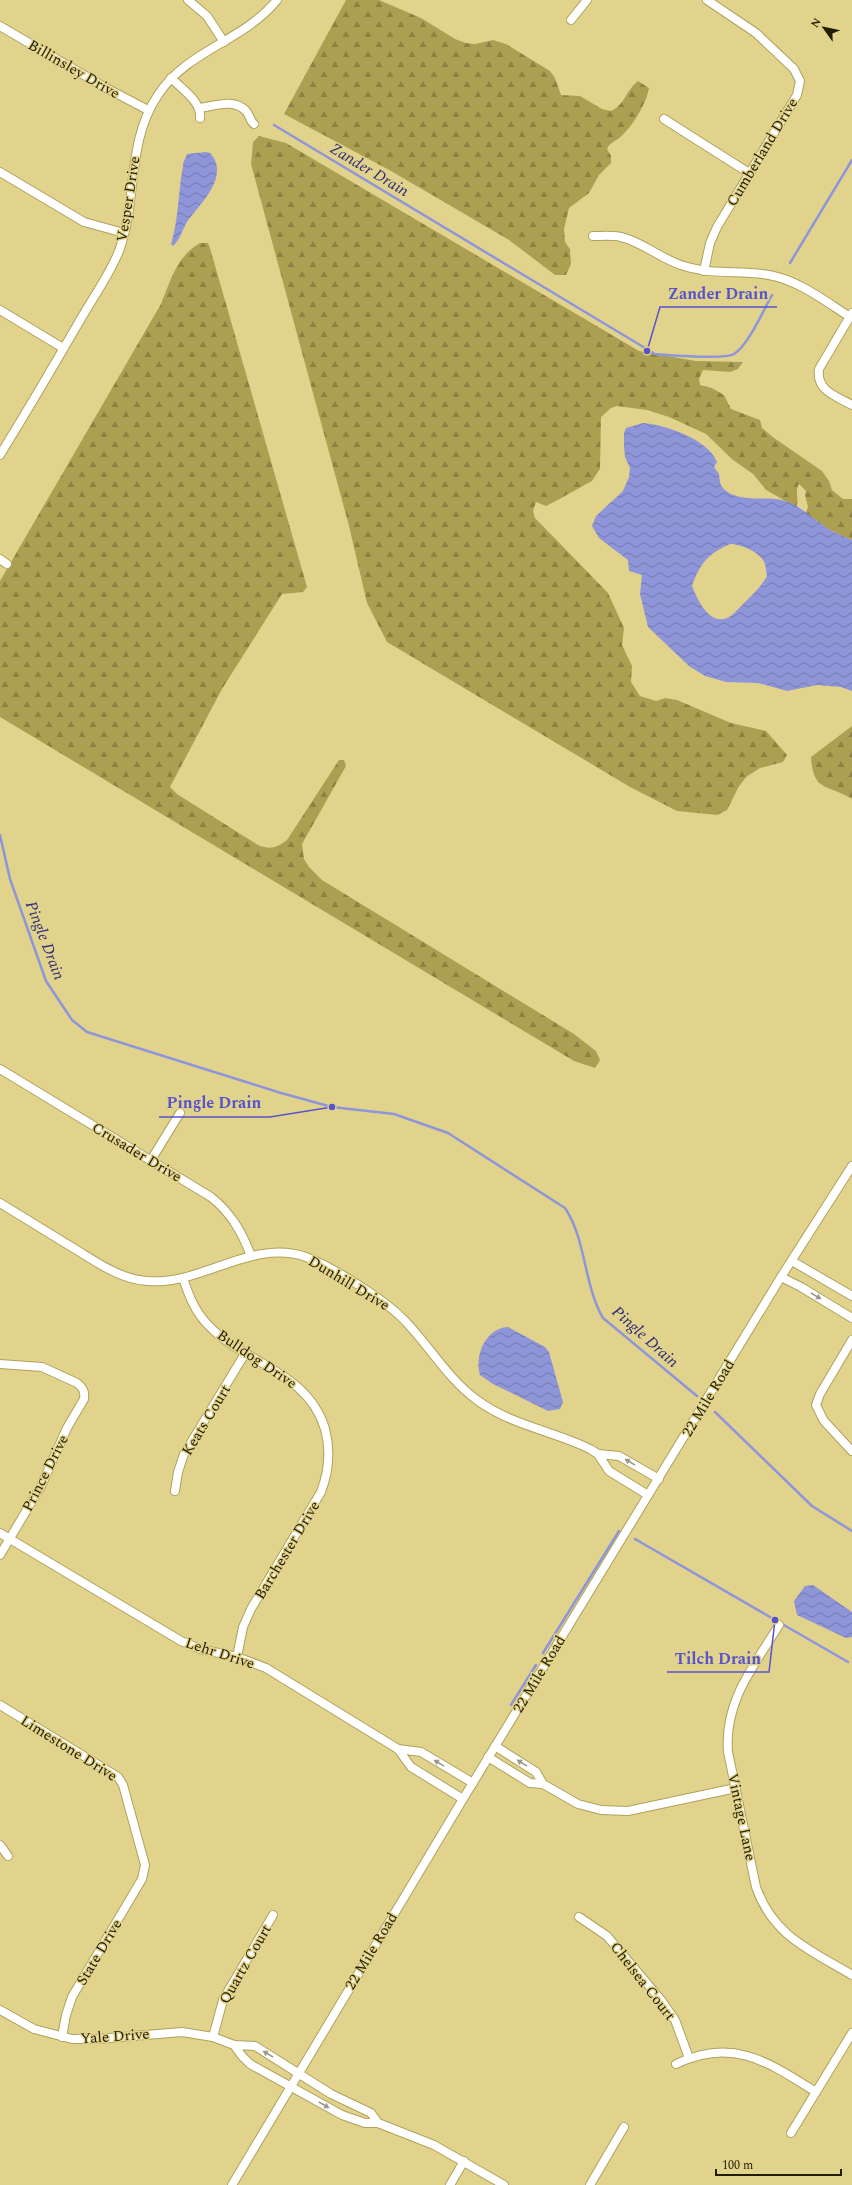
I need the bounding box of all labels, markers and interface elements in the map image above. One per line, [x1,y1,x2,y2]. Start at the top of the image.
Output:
north arrow [804,8,844,48]
text: N [806,14,826,31]
street label: Billinsley Drive [24,34,124,105]
street label: Cumberland Drive [721,94,804,211]
water label: Zander Drain [325,137,414,203]
street label: Vesper Drive [110,155,147,244]
callout: Zander Drain [660,279,777,307]
text: Zander Drain [668,282,768,306]
water label: Pingle Drain [19,897,71,984]
callout: Pingle Drain [159,1089,270,1117]
text: Pingle Drain [167,1091,262,1115]
street label: Crusader Drive [87,1117,186,1188]
street label: Dunhill Drive [304,1250,394,1317]
one-way arrow [811,1292,821,1300]
water label: Pingle Drain [606,1300,685,1374]
street label: Bulldog Drive [212,1324,301,1395]
street label: 22 Mile Road [676,1355,741,1441]
street label: Keats Court [176,1380,237,1460]
street label: Prince Drive [16,1431,75,1516]
one-way arrow [624,1459,636,1466]
street label: Barchester Drive [249,1496,326,1604]
street label: Lehr Drive [182,1631,258,1676]
street label: 22 Mile Road [507,1631,572,1717]
callout: Tilch Drain [667,1644,769,1672]
text: Tilch Drain [675,1647,761,1671]
street label: Limestone Drive [16,1709,122,1787]
one-way arrow [433,1759,445,1766]
one-way arrow [516,1759,527,1766]
street label: Vintage Lane [721,1771,762,1863]
street label: 22 Mile Road [339,1908,404,1994]
street label: State Drive [71,1915,128,1990]
street label: Quartz Court [213,1920,278,2008]
street label: Chelsea Court [604,1937,681,2026]
street label: Yale Drive [80,2023,150,2050]
one-way arrow [262,2050,274,2057]
one-way arrow [318,2102,329,2109]
scale bar [716,2151,841,2177]
text: 100 m [722,2156,753,2175]

